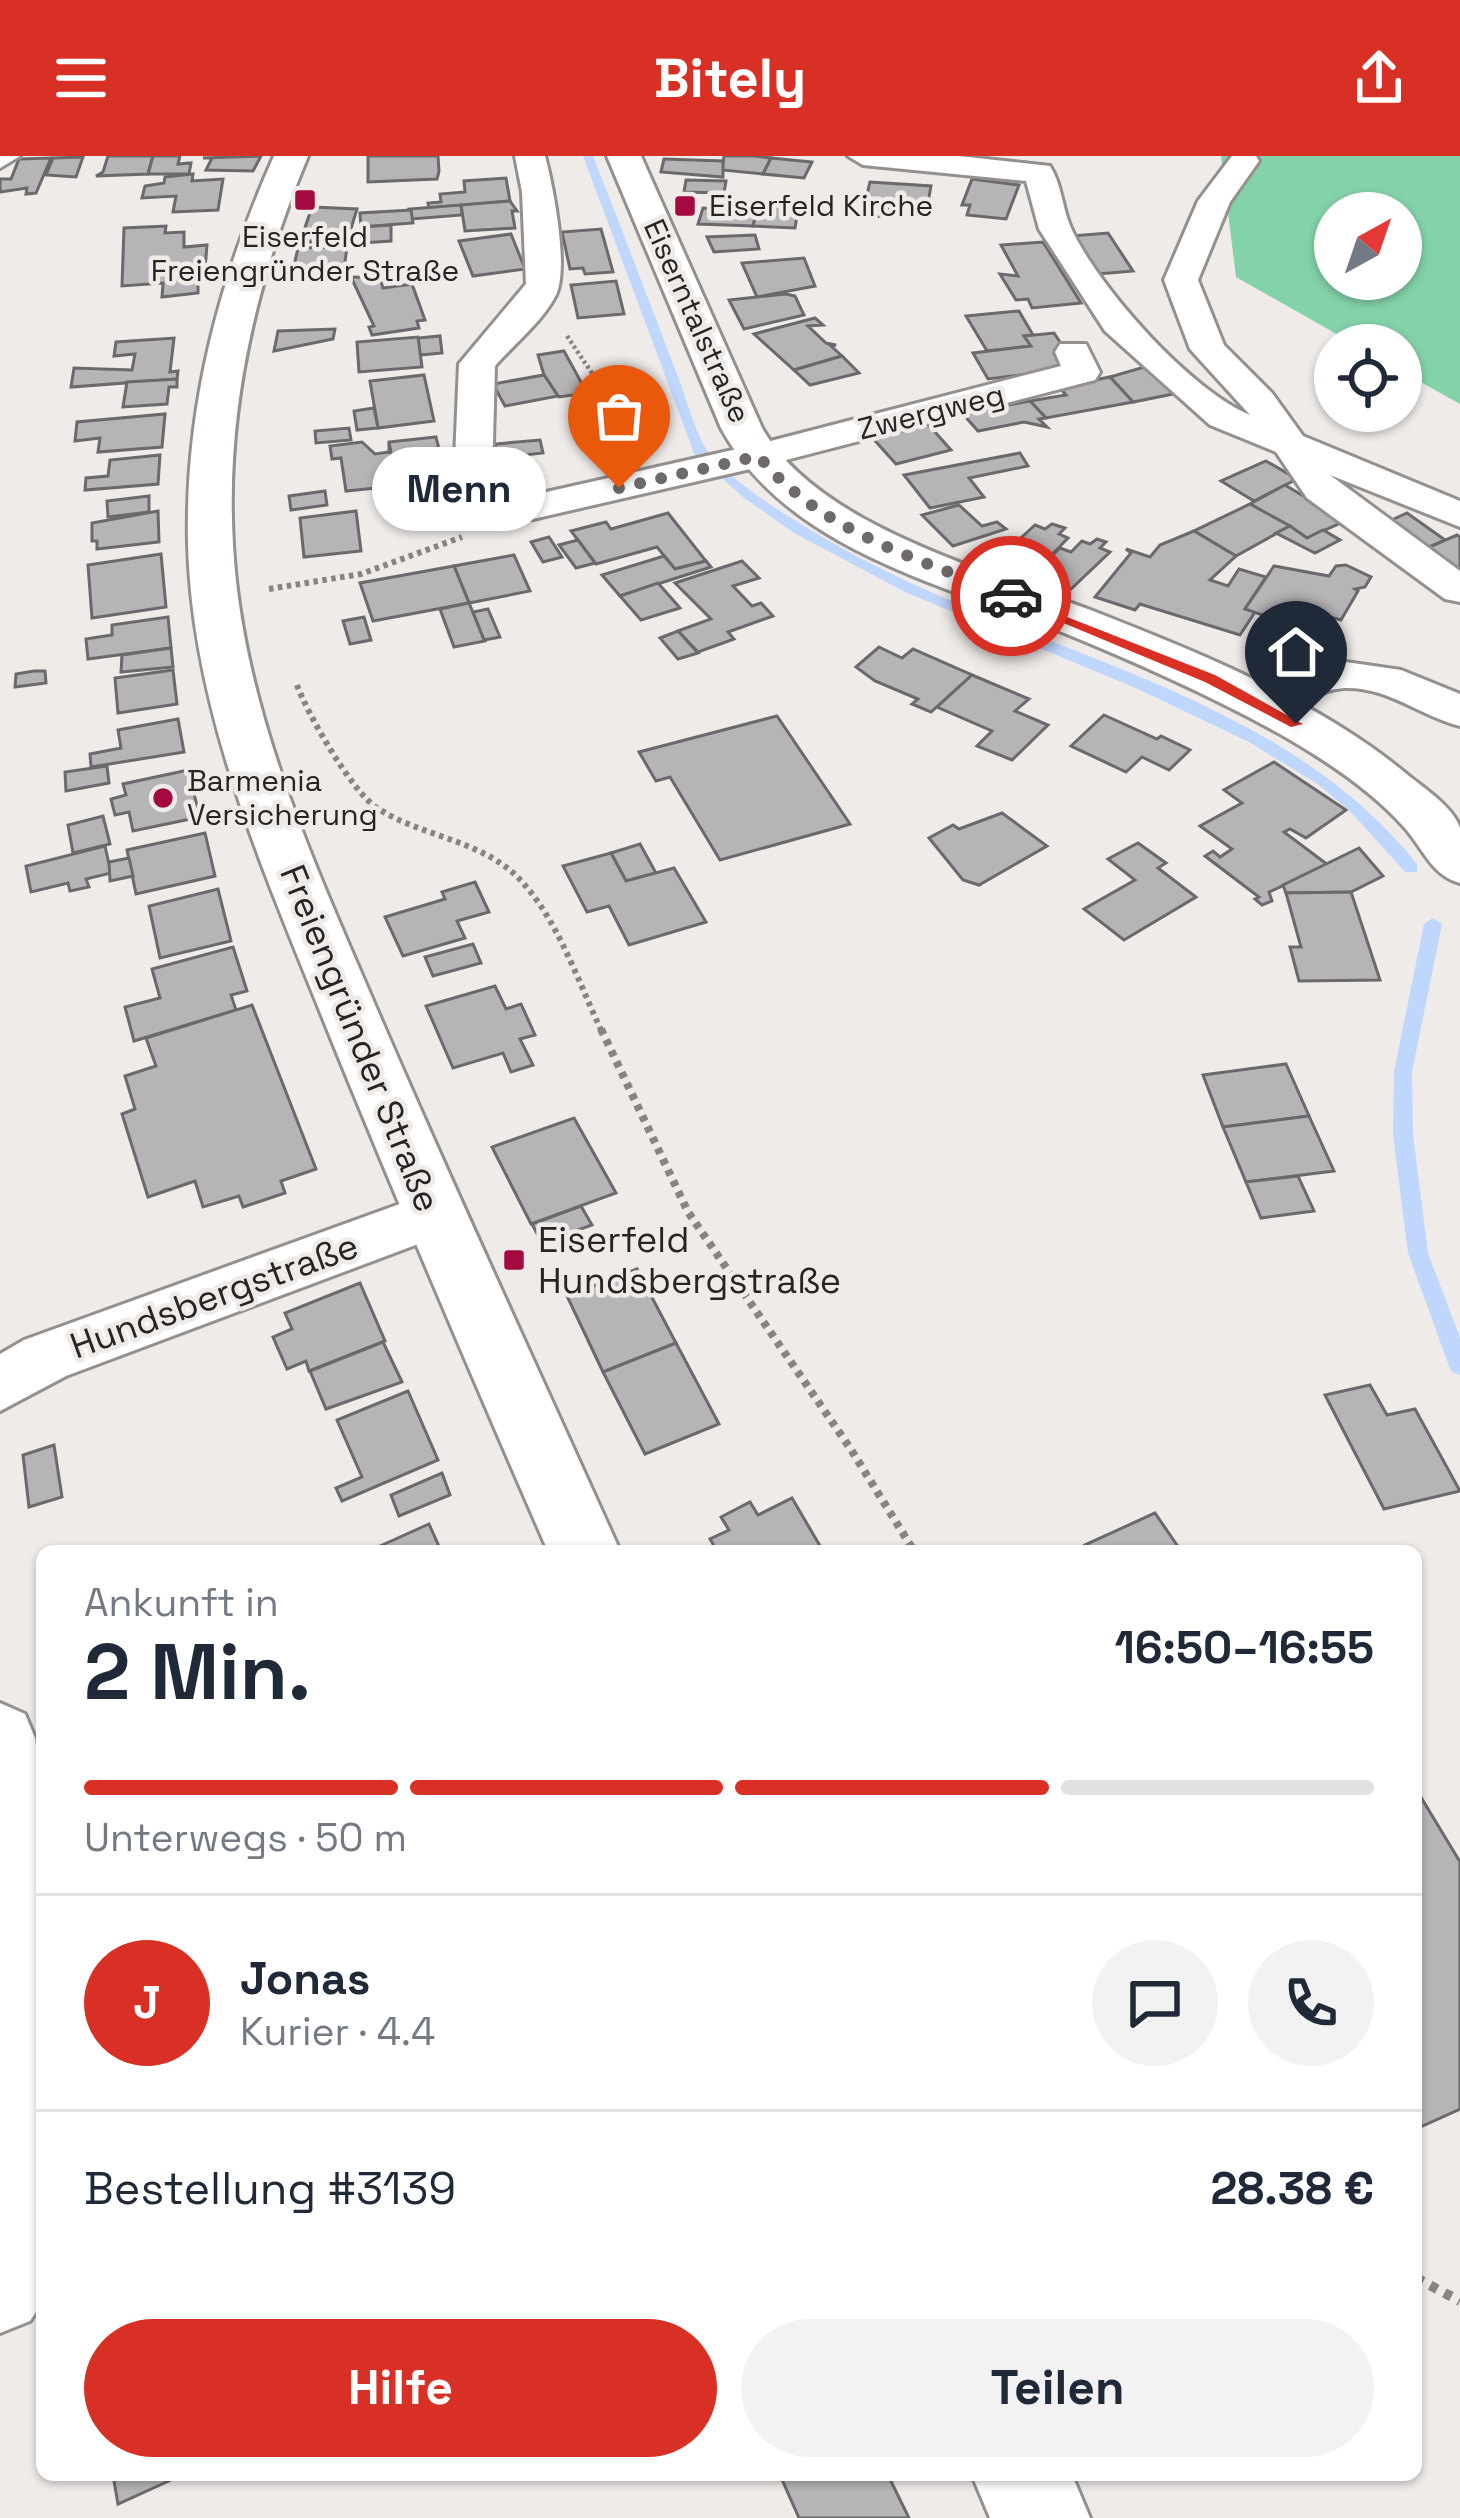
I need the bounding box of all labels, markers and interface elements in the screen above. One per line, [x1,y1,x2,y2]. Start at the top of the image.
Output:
text: Bitely [654,44,806,113]
icon: menu [48,45,114,111]
icon: share [1346,45,1412,111]
place label: Eiserfeld Kirche [709,186,933,225]
marker: Eiserfeld Freiengründer Straße [292,187,318,213]
north arrow [1314,192,1422,300]
map controls [1314,192,1422,432]
marker: Eiserfeld Kirche [672,193,698,219]
street label: Eiserntalstraße [635,213,760,429]
place label: Eiserfeld Freiengründer Straße [151,217,459,290]
button: locate [1314,324,1422,432]
pin [568,365,670,488]
street label: Zwergweg [854,375,1008,448]
icon: bag [586,383,652,449]
callout: Menn [373,446,547,530]
text: Menn [407,464,511,513]
courier [951,536,1071,656]
icon: car [978,563,1044,629]
pin [1245,601,1347,724]
icon: home [1263,619,1329,685]
place label: Barmenia Versicherung [187,761,378,834]
marker: Barmenia Versicherung [150,785,176,811]
street label: Freiengründer Straße [269,858,451,1219]
place label: Eiserfeld Hundsbergstraße [538,1217,841,1304]
street label: Hundsbergstraße [64,1222,365,1369]
marker: Eiserfeld Hundsbergstraße [501,1247,527,1273]
text: Ankunft in [84,1578,279,1627]
text: 16:50–16:55 [1114,1619,1374,1676]
text: 2 Min. [84,1622,311,1722]
text: Unterwegs · 50 m [84,1813,407,1862]
button: chat [1092,1940,1218,2066]
button: phone [1248,1940,1374,2066]
text: Jonas [240,1950,370,2007]
text: J [133,1974,161,2031]
text: Kurier · 4.4 [240,2007,435,2056]
text: Bestellung #3139 [84,2160,456,2217]
text: 28.38 € [1211,2160,1374,2217]
button: Hilfe [84,2319,717,2457]
button: Teilen [741,2319,1374,2457]

